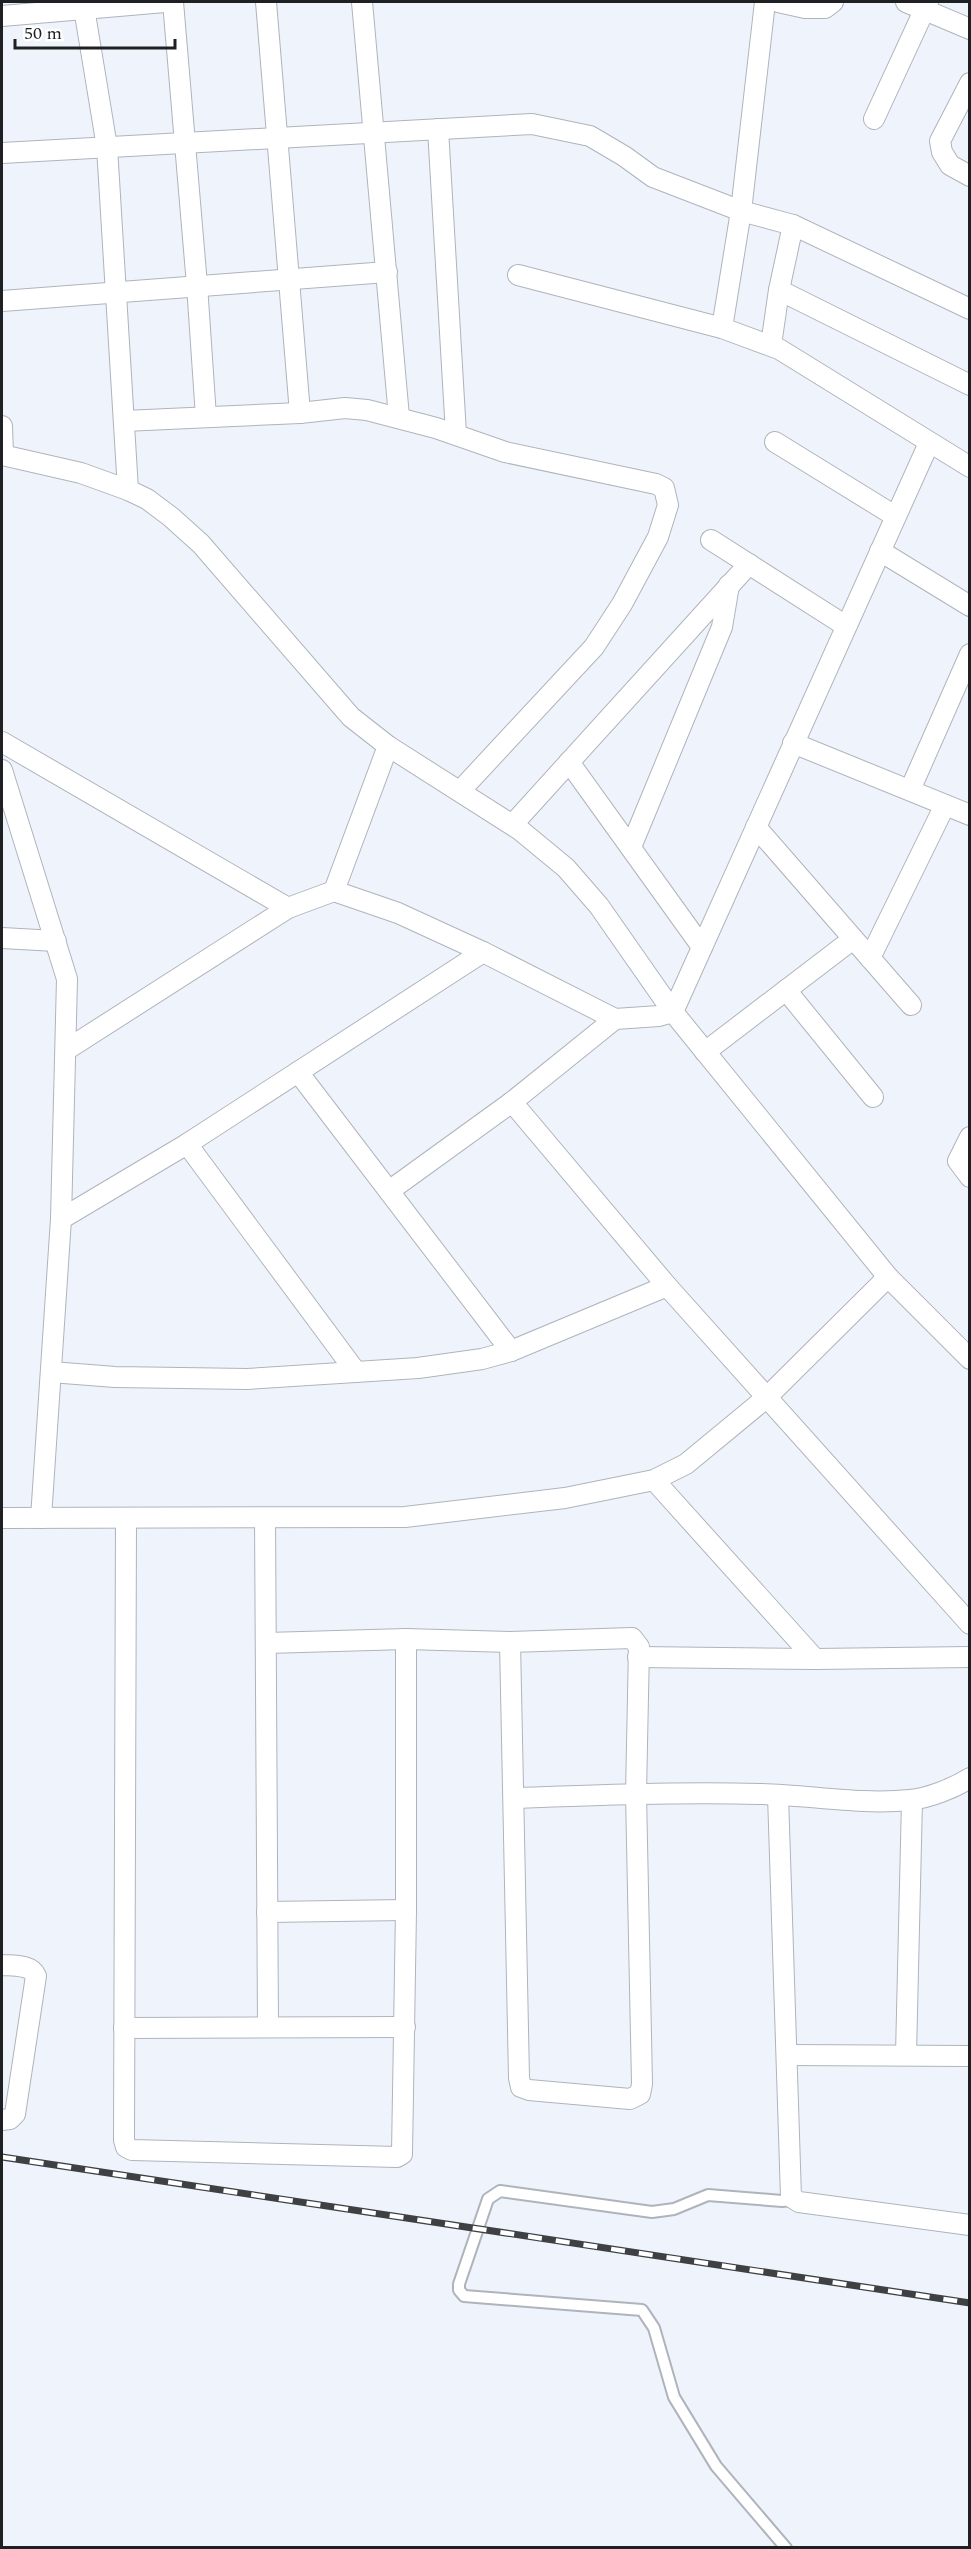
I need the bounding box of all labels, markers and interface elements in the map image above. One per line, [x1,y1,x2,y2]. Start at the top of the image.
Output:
scale bar [15,12,176,50]
text: 50 m [24,20,62,47]

